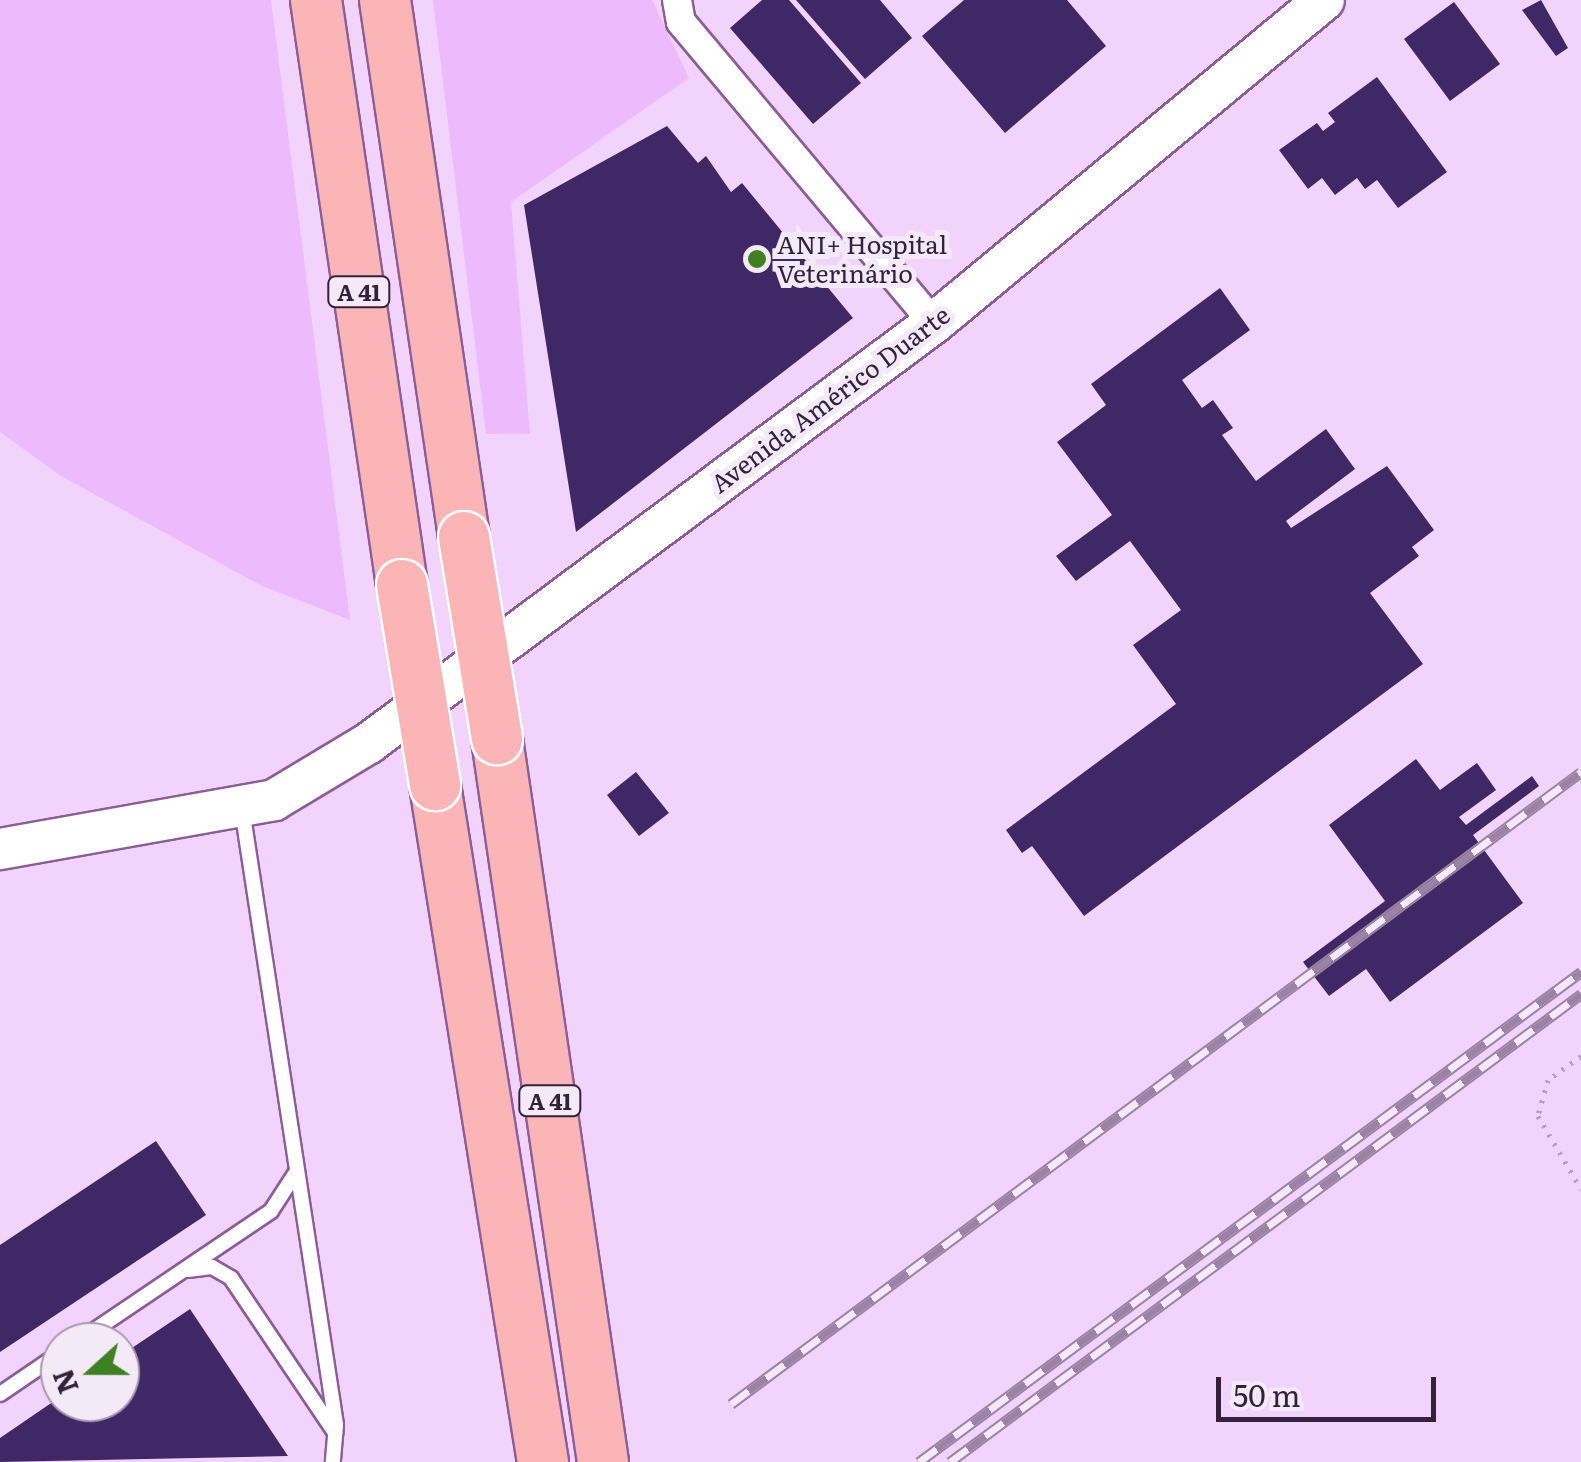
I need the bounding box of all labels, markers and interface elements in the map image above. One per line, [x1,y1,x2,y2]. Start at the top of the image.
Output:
place label: ANI+ Hospital Veterinário [777,230,947,289]
marker: ANI+ Hospital Veterinário [746,248,768,270]
road number: A 41 [326,275,392,309]
street label: Avenida Américo Duarte [705,299,955,499]
road number: A 41 [518,1084,582,1118]
north arrow [40,1322,140,1422]
scale bar [1221,1357,1441,1419]
text: N [40,1364,88,1401]
text: 50 m [1233,1372,1301,1416]

